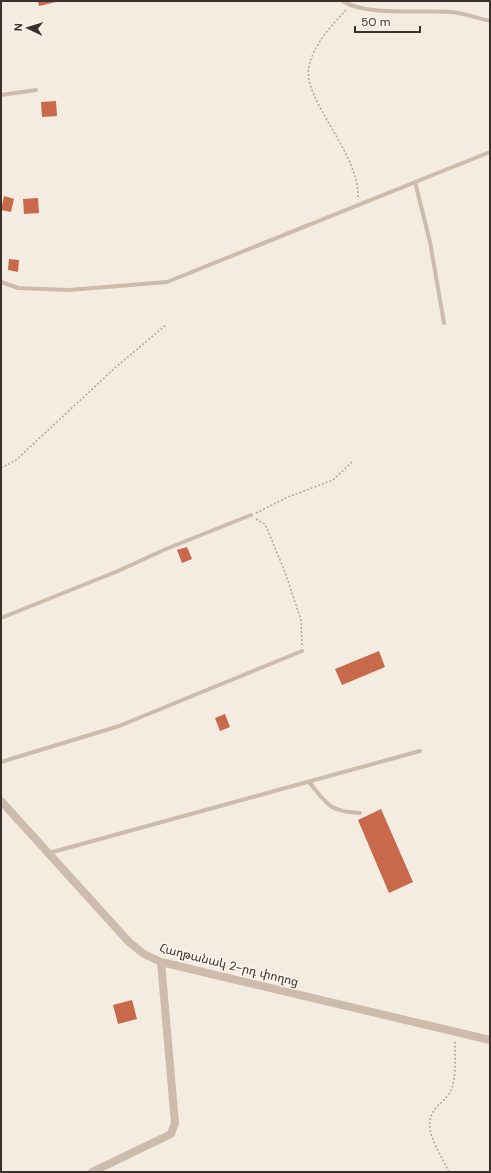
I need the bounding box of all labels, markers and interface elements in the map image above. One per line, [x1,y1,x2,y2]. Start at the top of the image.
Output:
north arrow [8,8,48,48]
scale bar [355,8,420,34]
text: 50 m [361,14,390,30]
text: N [11,23,25,32]
street label: Հաղթանակ 2-րդ փողոց [158,940,300,990]

